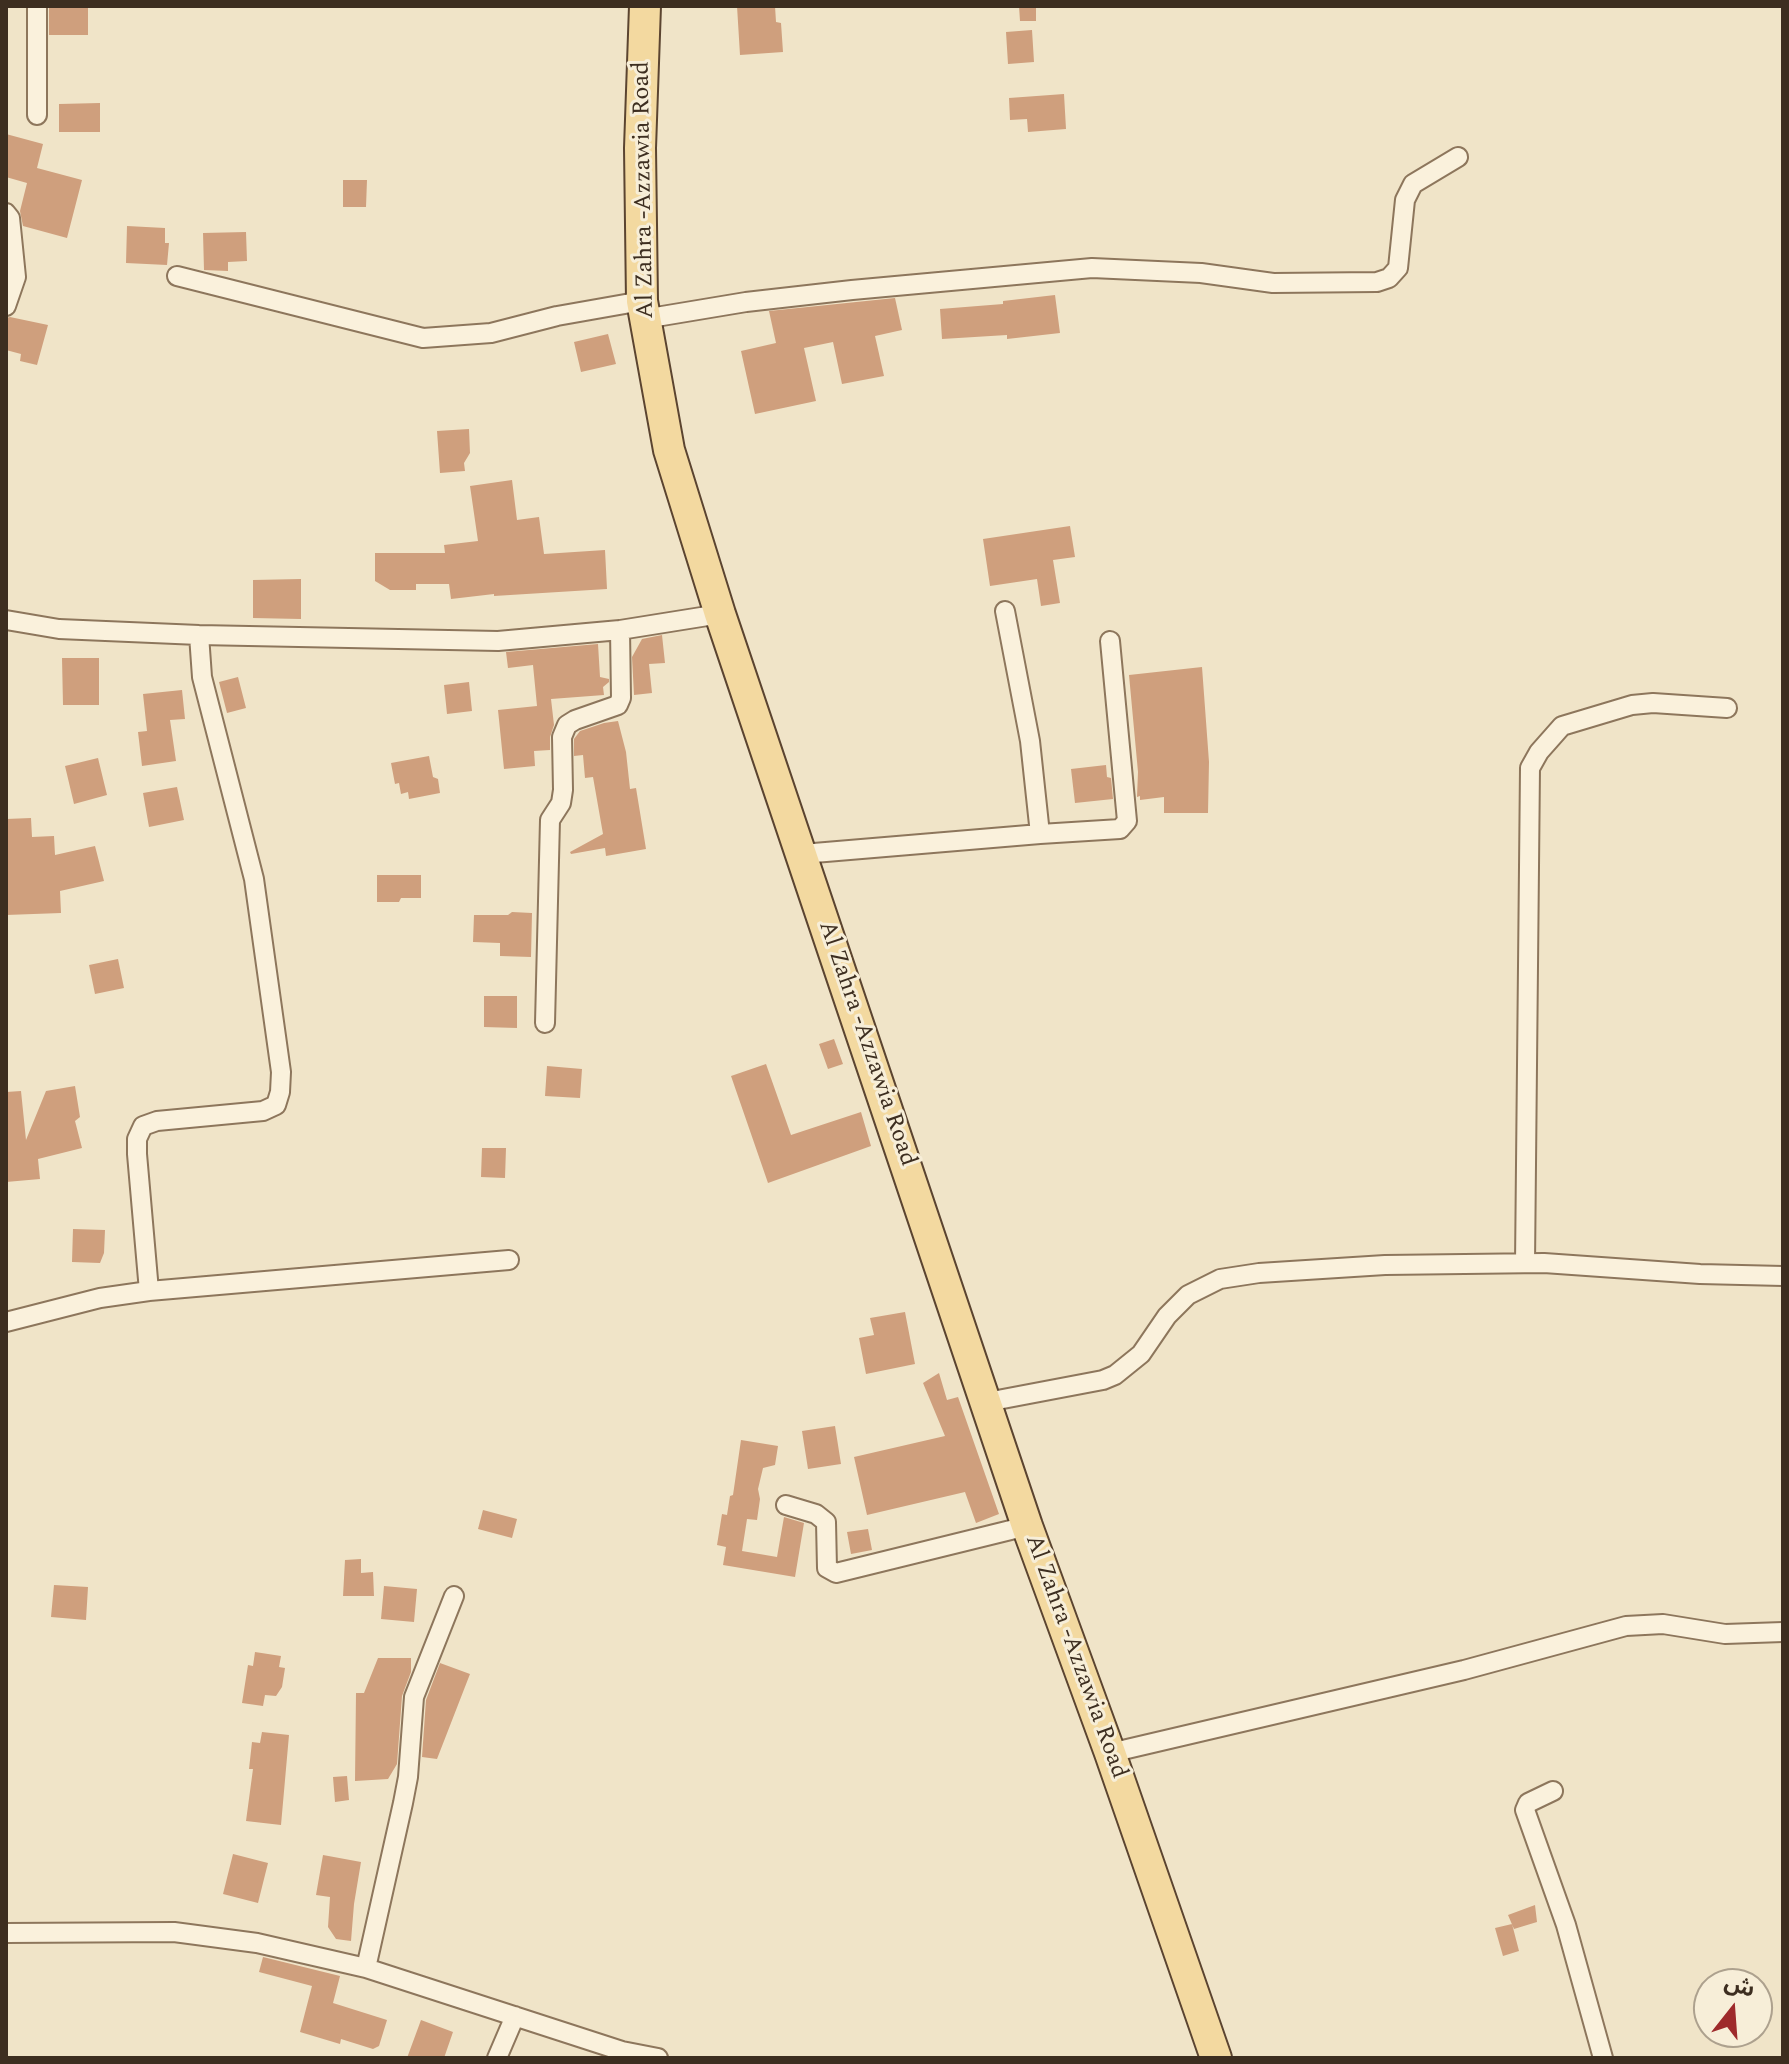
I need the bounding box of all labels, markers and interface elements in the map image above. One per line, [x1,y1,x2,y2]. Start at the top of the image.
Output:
street label: Al Zahra -Azzawia Road [628,61,662,319]
street label: Al Zahra -Azzawia Road [810,918,922,1170]
street label: Al Zahra -Azzawia Road [1017,1531,1133,1783]
text: ش [1720,1966,1759,2007]
north arrow [1693,1968,1773,2048]

